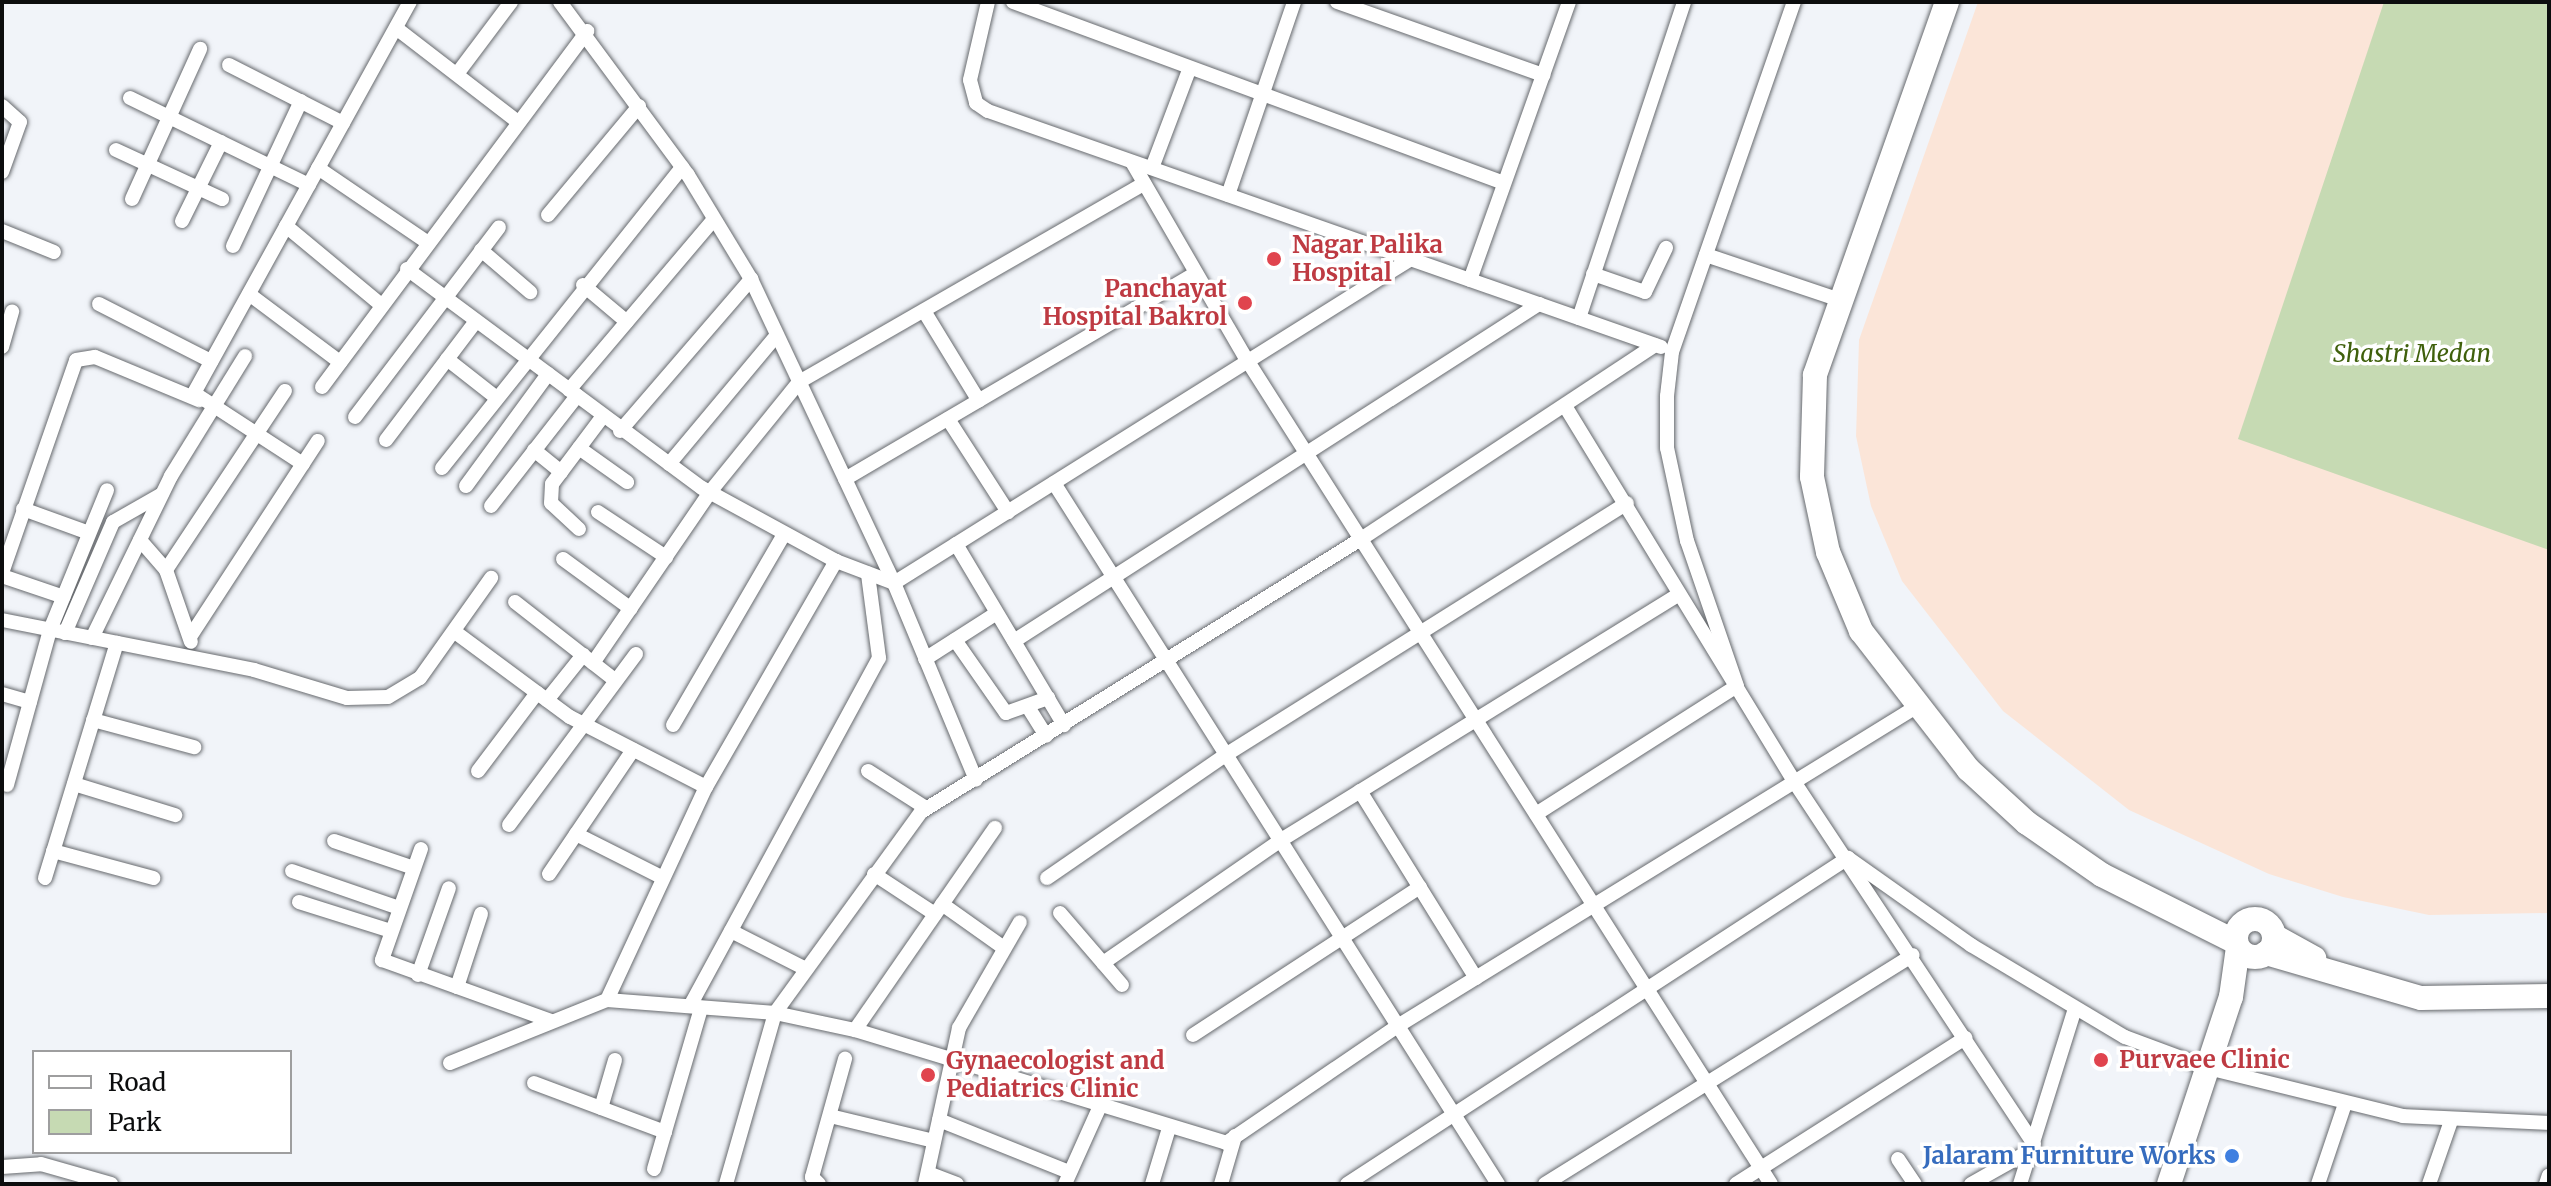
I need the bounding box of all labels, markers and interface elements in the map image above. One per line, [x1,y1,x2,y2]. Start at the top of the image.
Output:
place label: Nagar Palika Hospital [1292,231,1443,287]
marker: Nagar Palika Hospital [1263,248,1285,270]
place label: Panchayat Hospital Bakrol [1042,275,1227,331]
marker: Panchayat Hospital Bakrol [1234,292,1256,314]
park label: Shastri Medan [2333,340,2491,368]
place label: Purvaee Clinic [2119,1046,2290,1074]
place label: Gynaecologist and Pediatrics Clinic [946,1047,1165,1103]
marker: Purvaee Clinic [2090,1049,2112,1071]
legend [32,1050,292,1154]
marker: Gynaecologist and Pediatrics Clinic [917,1064,939,1086]
text: Road [108,1067,166,1098]
text: Park [108,1107,161,1138]
place label: Jalaram Furniture Works [1923,1142,2216,1170]
marker: Jalaram Furniture Works [2223,1147,2241,1165]

